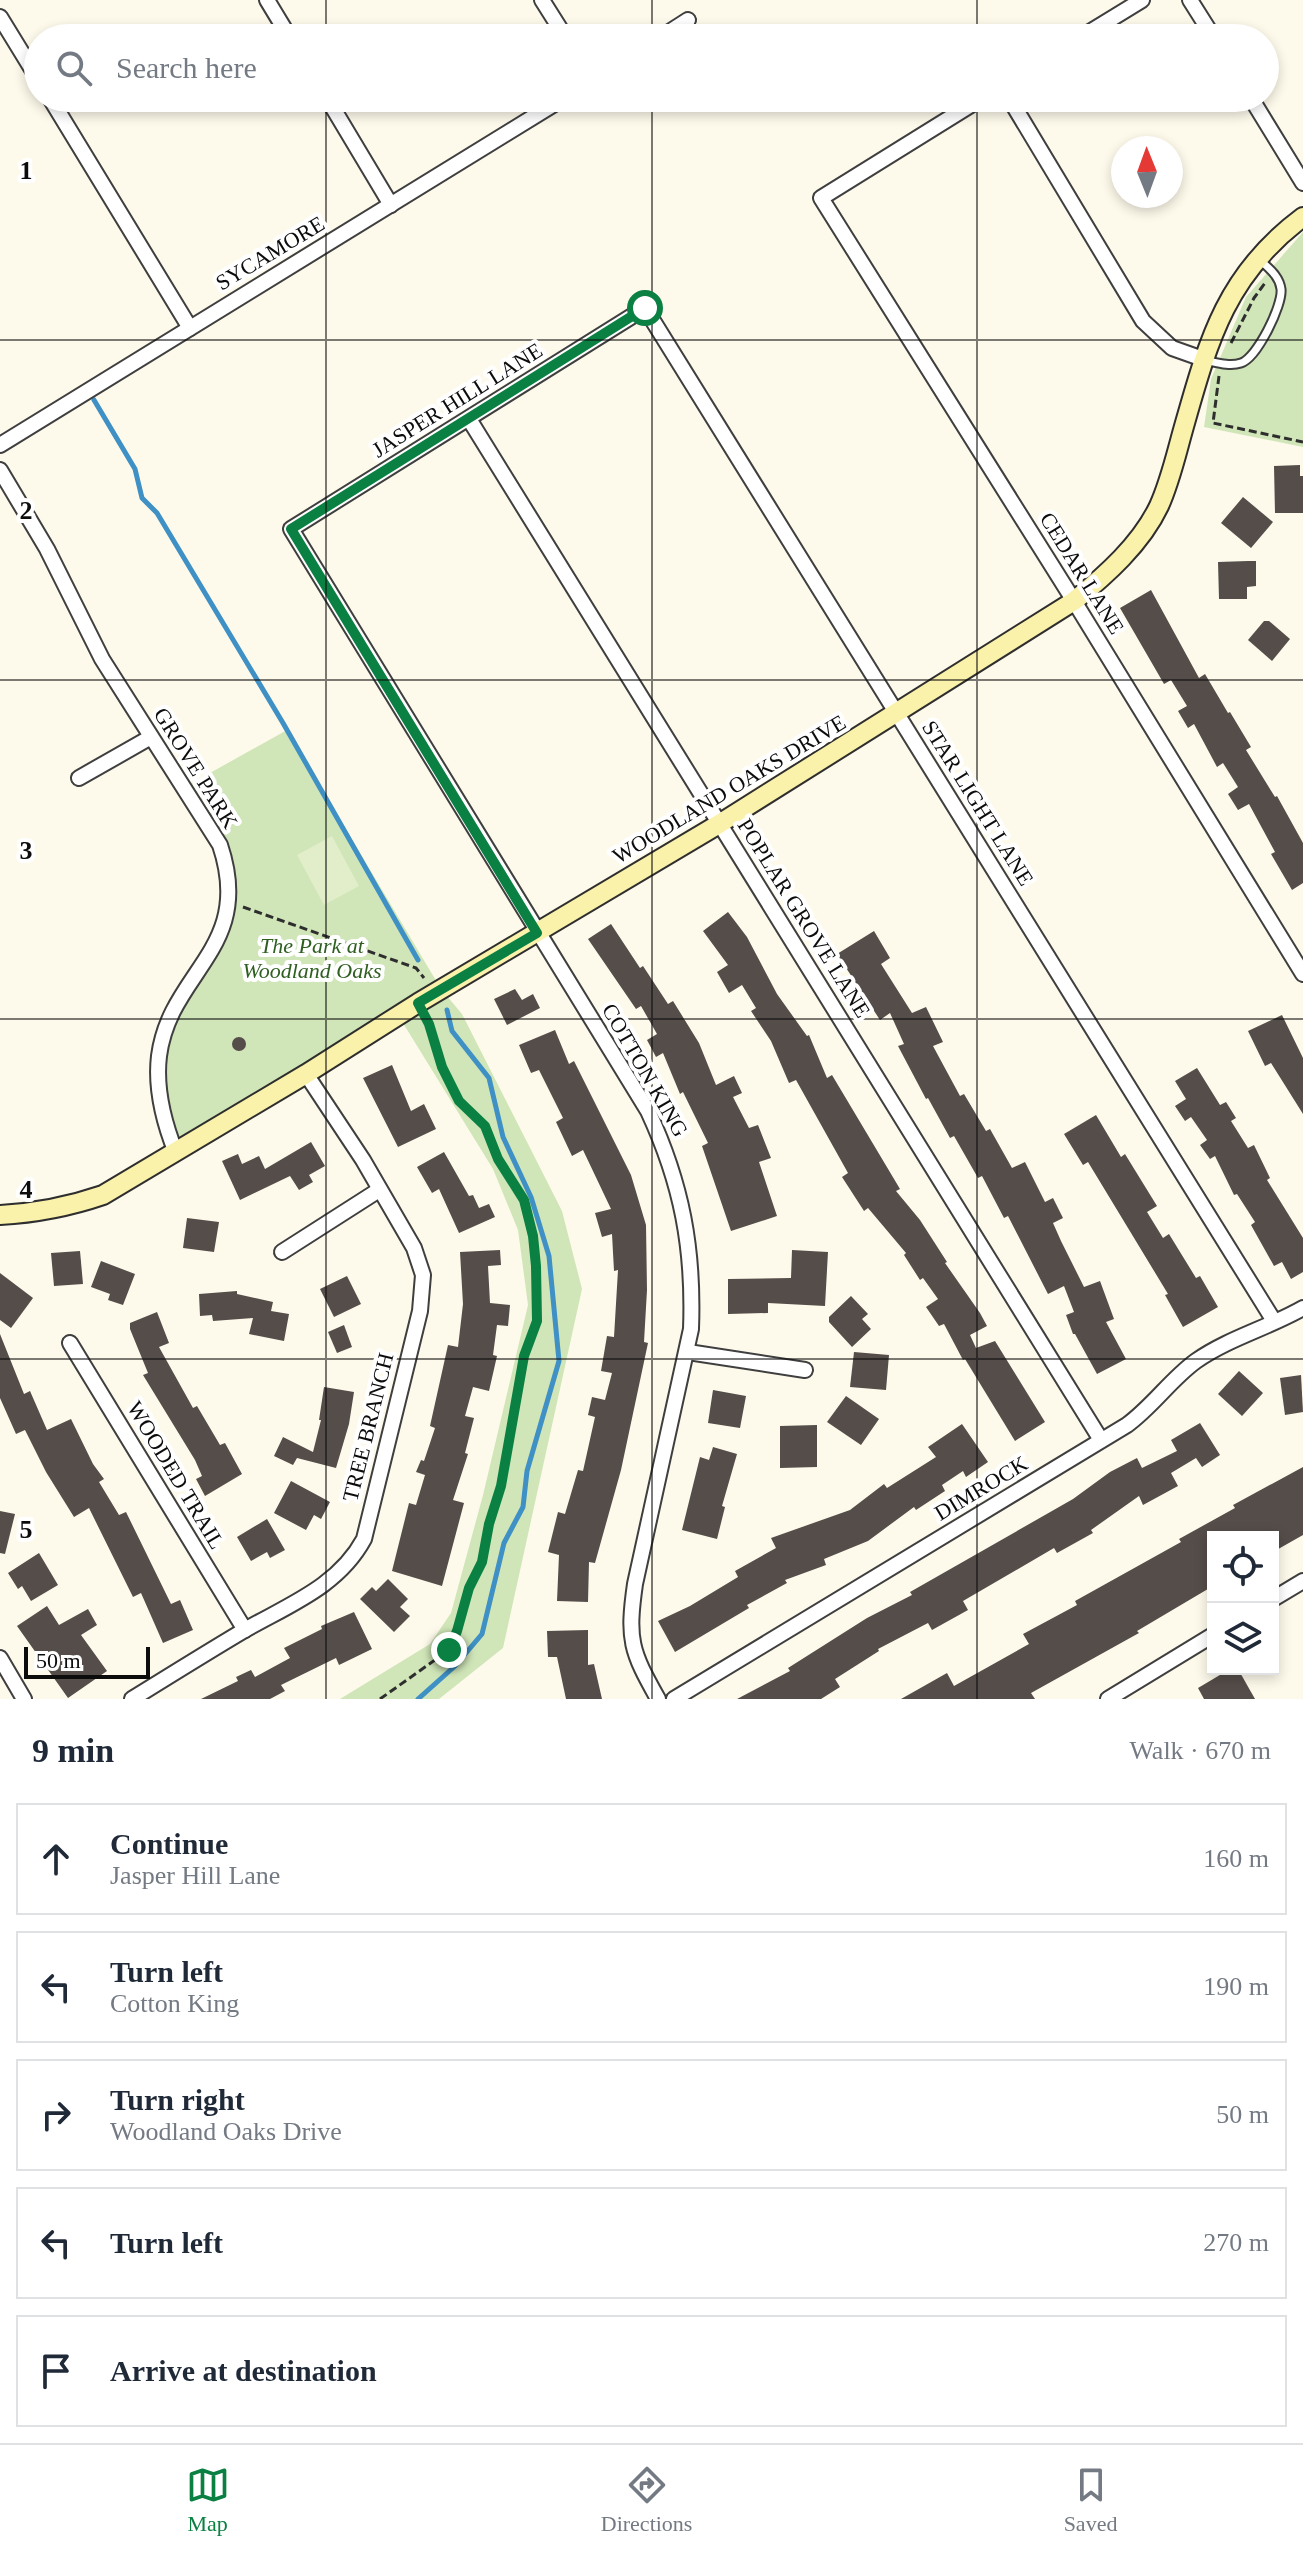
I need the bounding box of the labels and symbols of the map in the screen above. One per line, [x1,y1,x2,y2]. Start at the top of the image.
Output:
north arrow [1111,136,1183,208]
text: 1 [20,156,33,185]
street label: SYCAMORE [211,211,329,295]
route start [627,290,663,326]
street label: JASPER HILL LANE [367,337,547,463]
text: 2 [20,496,33,525]
street label: CEDAR LANE [1035,508,1129,638]
street label: GROVE PARK [149,703,243,833]
street label: WOODLAND OAKS DRIVE [608,709,850,869]
street label: STAR LIGHT LANE [917,716,1039,890]
street label: POPLAR GROVE LANE [733,814,875,1022]
text: 3 [20,836,33,865]
park label: The Park at Woodland Oaks [242,933,382,983]
street label: COTTON KING [597,999,693,1141]
text: 4 [20,1175,33,1204]
street label: TREE BRANCH [337,1350,399,1504]
street label: WOODED TRAIL [122,1397,230,1553]
street label: DIMROCK [930,1450,1032,1525]
text: 5 [20,1515,33,1544]
route end [431,1632,467,1668]
scale bar [24,1643,150,1679]

